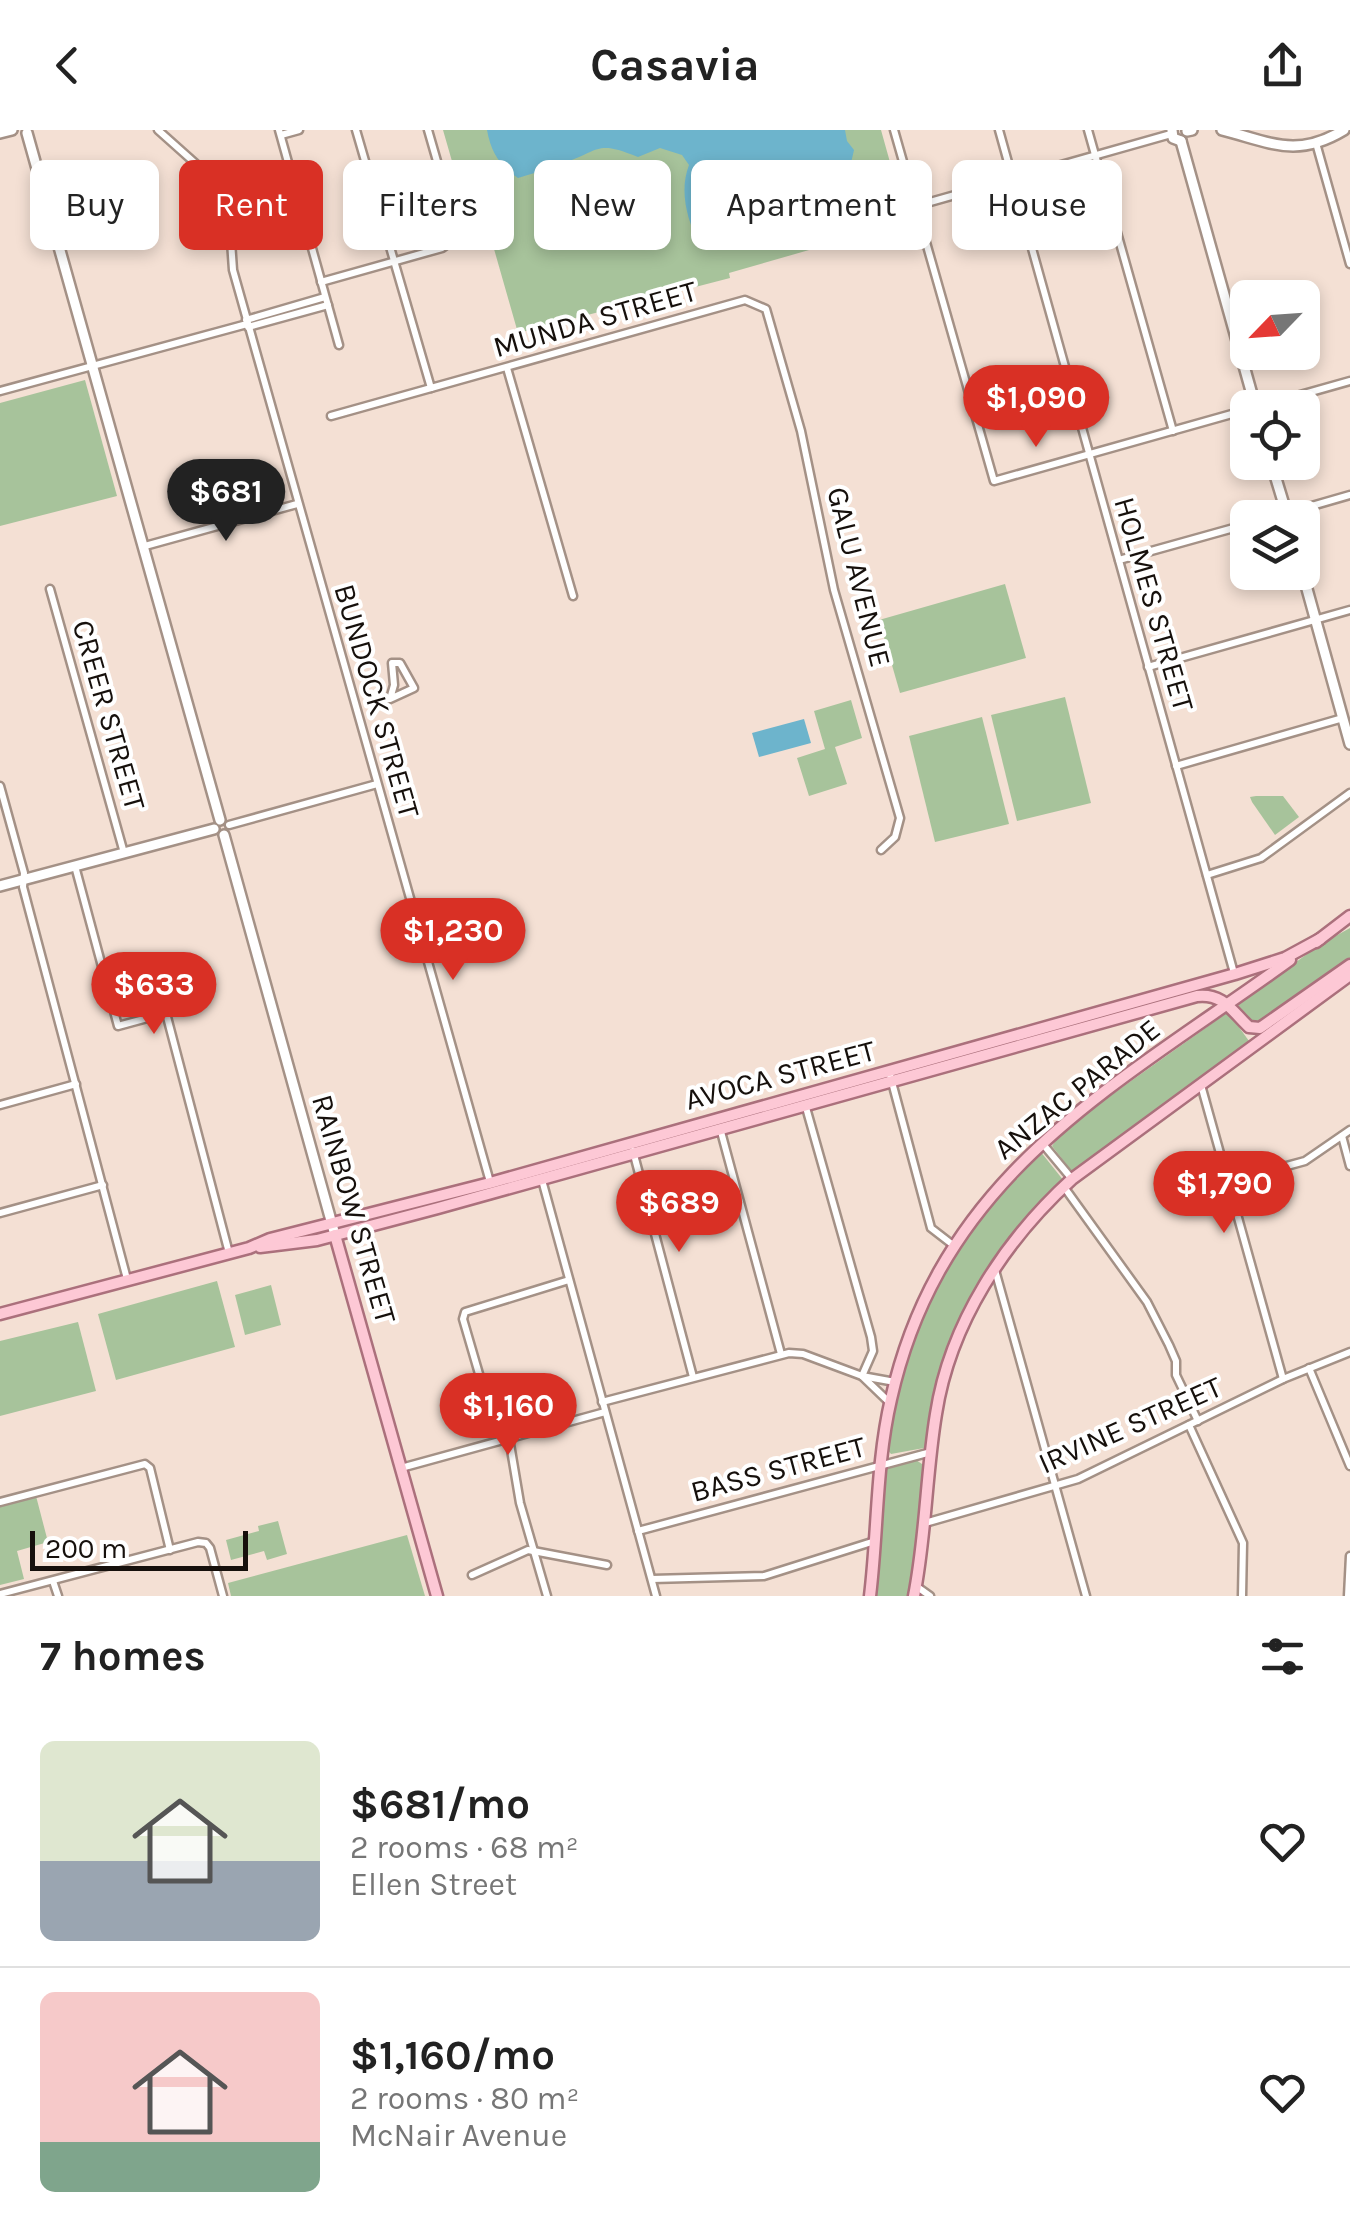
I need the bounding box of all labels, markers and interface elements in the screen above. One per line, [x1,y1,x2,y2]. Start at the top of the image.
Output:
icon: back [40,38,95,93]
icon: share [1255,38,1310,93]
text: Casavia [590,39,760,91]
chip: Buy [30,160,159,250]
chip: Rent [179,160,323,250]
chip: Filters [343,160,514,250]
chip: New [534,160,671,250]
chip: Apartment [691,160,932,250]
chip: House [952,160,1122,250]
street label: MUNDA STREET [489,273,701,365]
north arrow [1230,280,1320,370]
map controls [1230,280,1320,590]
pin: $1,090 [955,365,1117,450]
text: $1,090 [985,379,1087,416]
button: locate [1230,390,1320,480]
pin: $681 [167,459,285,544]
text: $681 [189,473,263,510]
street label: GALU AVENUE [819,483,899,671]
street label: HOLMES STREET [1106,493,1202,715]
button: layers [1230,500,1320,590]
street label: BUNDOCK STREET [326,580,428,822]
street label: CREER STREET [65,616,153,814]
pin: $1,230 [372,898,534,983]
text: $1,230 [402,912,504,949]
pin: $633 [95,952,213,1037]
text: $633 [113,966,195,1003]
street label: ANZAC PARADE [987,1011,1167,1167]
street label: AVOCA STREET [681,1032,879,1118]
street label: RAINBOW STREET [304,1090,404,1328]
pin: $1,790 [1143,1151,1305,1236]
text: $1,790 [1175,1165,1273,1202]
pin: $689 [620,1170,738,1255]
text: $689 [638,1184,720,1221]
street label: IRVINE STREET [1033,1369,1227,1481]
pin: $1,160 [427,1373,589,1458]
text: $1,160 [462,1387,554,1424]
street label: BASS STREET [687,1428,869,1510]
scale bar [30,1526,248,1570]
text: 200 m [45,1532,127,1565]
icon: filters [1255,1629,1310,1684]
text: 7 homes [40,1631,206,1681]
text: $681/mo [350,1779,530,1829]
icon: home [120,1781,240,1901]
icon: heart [1255,1814,1310,1869]
text: 2 rooms · 68 m² [350,1829,579,1866]
text: Ellen Street [350,1866,517,1903]
text: $1,160/mo [350,2030,555,2080]
icon: home [120,2032,240,2152]
icon: heart [1255,2065,1310,2120]
text: 2 rooms · 80 m² [350,2080,579,2117]
text: McNair Avenue [350,2117,567,2154]

